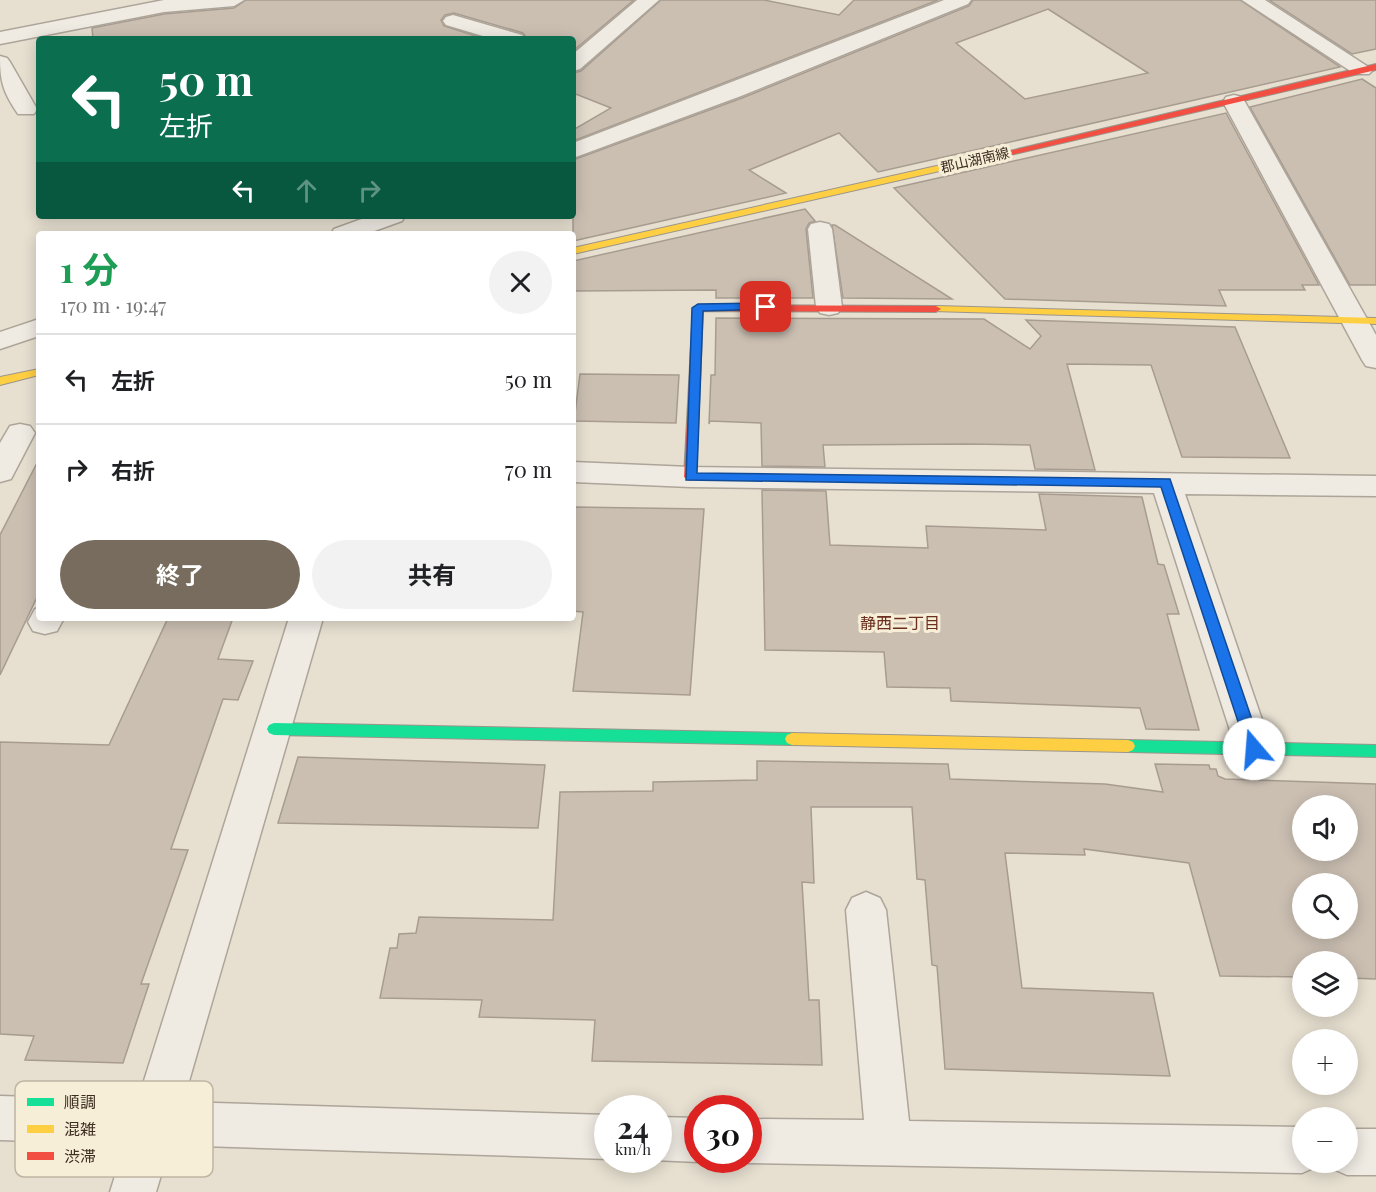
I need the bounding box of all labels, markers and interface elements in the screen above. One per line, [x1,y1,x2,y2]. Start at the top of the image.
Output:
text: 50 m [159,51,253,107]
icon: left [60,60,138,138]
text: 左折 [159,107,213,143]
street label: 郡山湖南線 [939,142,1011,177]
icon: left [227,174,260,207]
icon: ahead [290,174,323,207]
icon: right [353,174,386,207]
text: 1 分 [60,244,118,292]
button: close [489,251,552,314]
pin [740,281,791,332]
icon: arrive [749,290,782,323]
text: 170 m · 19:47 [60,291,166,318]
icon: left [60,363,93,396]
text: 50 m [505,364,552,394]
text: 左折 [111,365,155,395]
icon: right [60,453,93,486]
text: 70 m [505,454,552,484]
text: 右折 [111,455,155,485]
button: 終了 [60,540,300,609]
button: 共有 [312,540,552,609]
district label: 静西二丁目 [860,612,940,633]
position arrow [1222,717,1286,781]
map controls [1292,795,1358,1173]
button: sound [1292,795,1358,861]
button: search [1292,873,1358,939]
button: layers [1292,951,1358,1017]
button: + [1292,1029,1358,1095]
legend [15,1081,213,1177]
text: 順調 [64,1091,96,1112]
speed limit sign: 30 [684,1095,762,1173]
text: 24 [617,1107,649,1147]
button: − [1292,1107,1358,1173]
text: 混雑 [64,1118,96,1139]
text: km/h [615,1139,651,1159]
text: 渋滞 [64,1145,96,1166]

